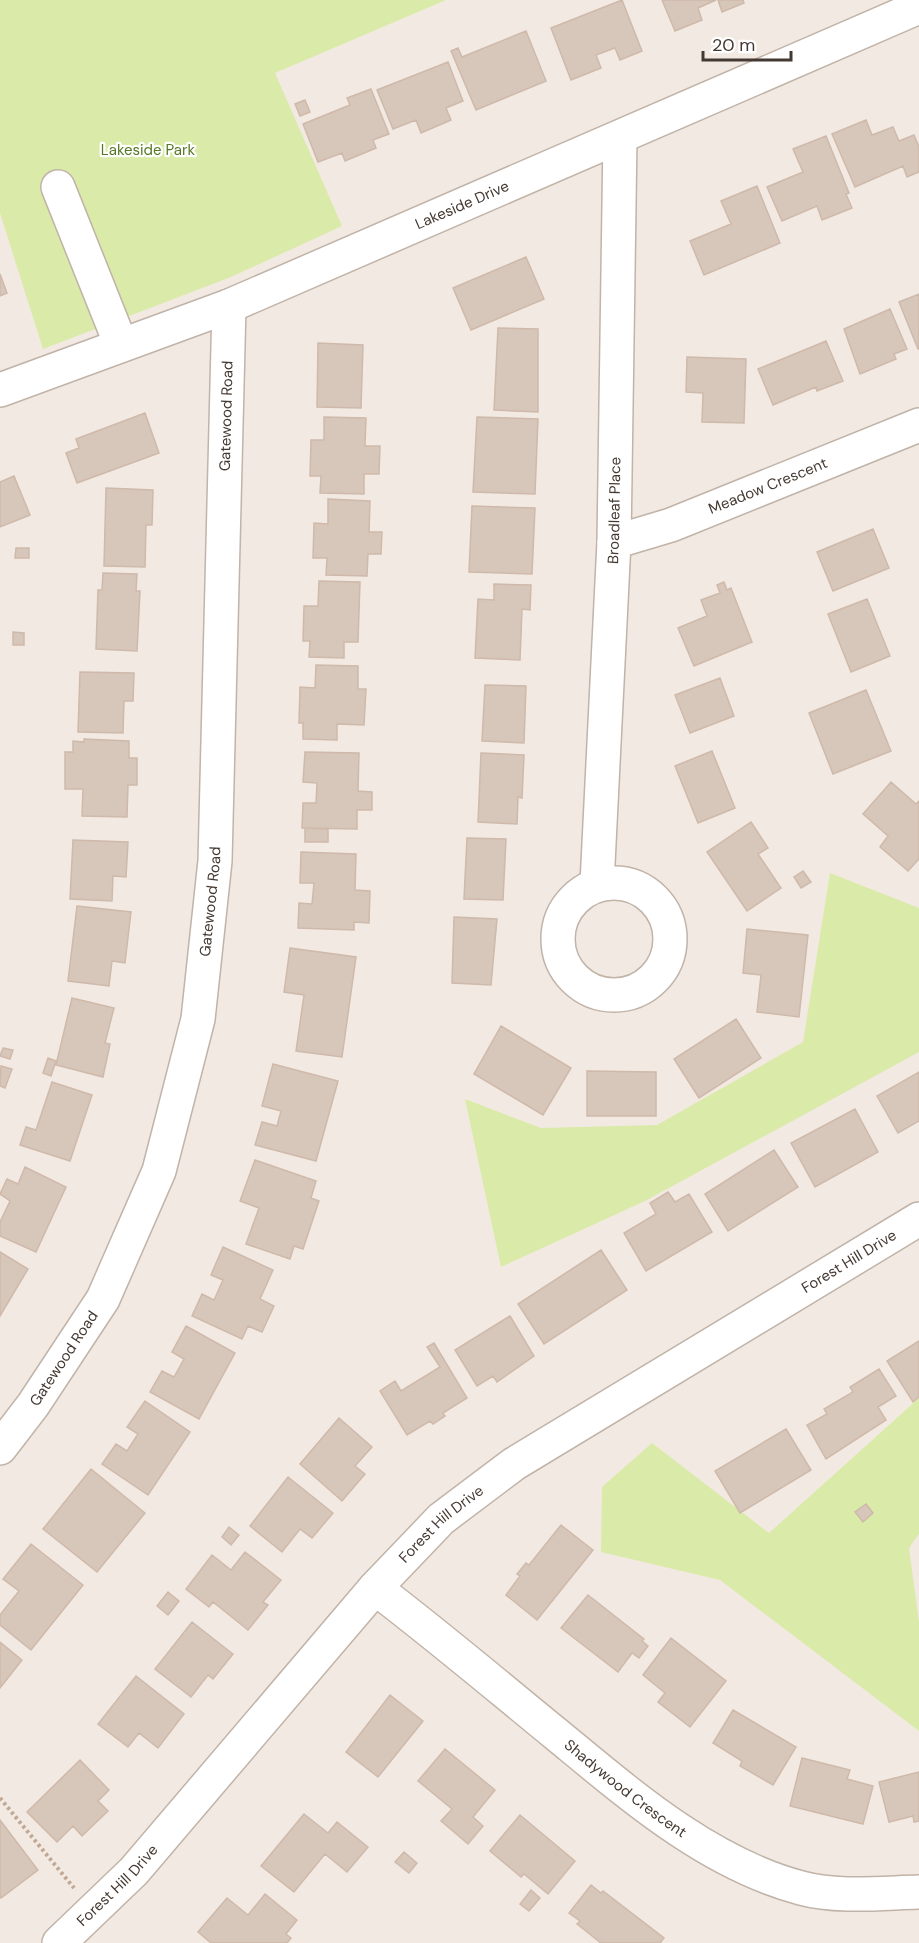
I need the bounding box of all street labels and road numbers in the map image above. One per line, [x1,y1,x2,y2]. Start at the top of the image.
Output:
street label: Lakeside Drive [412,176,512,234]
street label: Gatewood Road [215,360,238,471]
street label: Meadow Crescent [706,453,830,519]
street label: Broadleaf Place [603,457,625,565]
street label: Gatewood Road [195,846,225,958]
street label: Forest Hill Drive [798,1225,900,1298]
street label: Gatewood Road [25,1307,103,1410]
street label: Forest Hill Drive [394,1481,487,1567]
street label: Shadywood Crescent [560,1735,691,1842]
street label: Forest Hill Drive [72,1840,162,1931]

